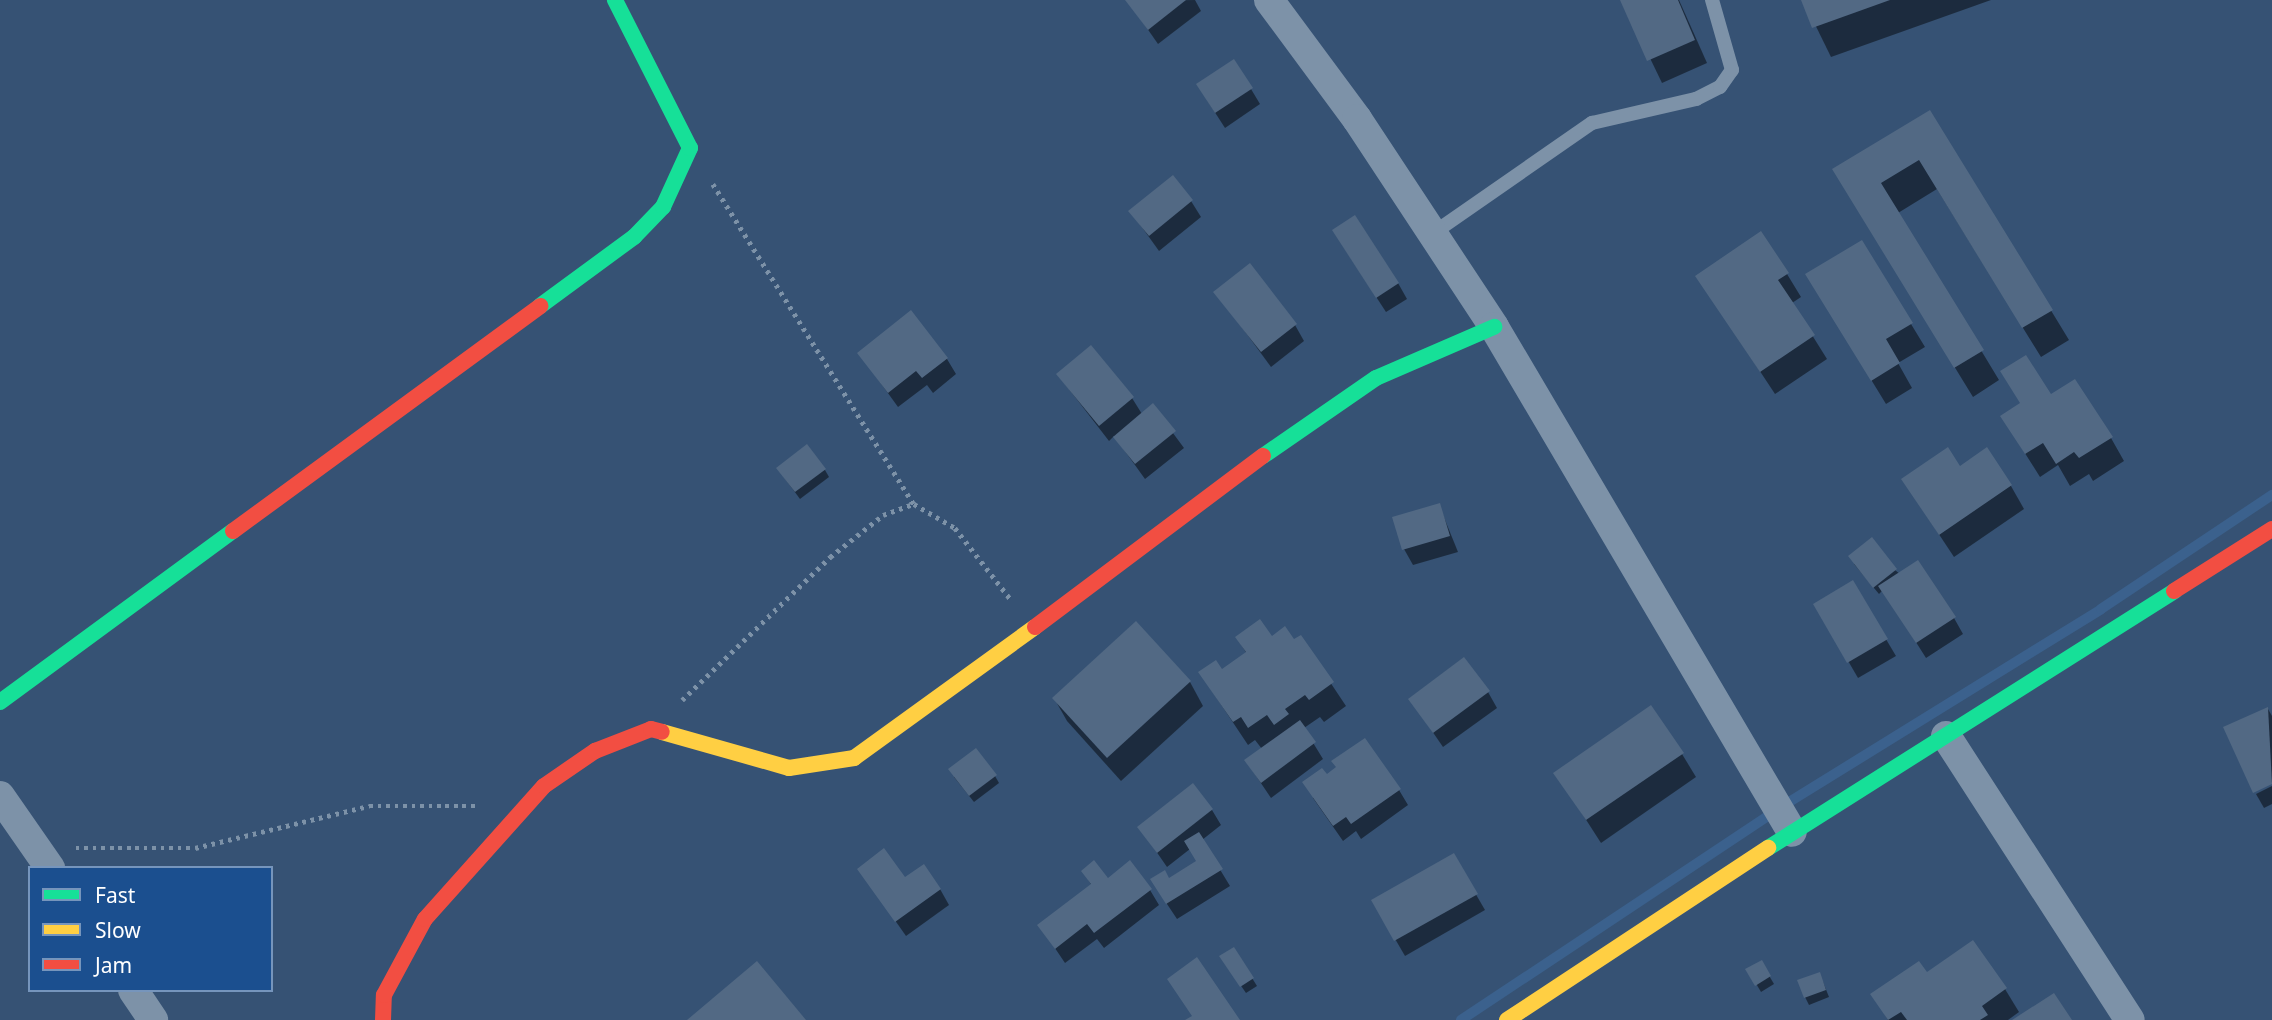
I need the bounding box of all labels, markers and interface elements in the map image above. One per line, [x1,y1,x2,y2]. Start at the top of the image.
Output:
legend [28,866,273,992]
text: Fast [95,881,135,909]
text: Slow [95,916,141,944]
text: Jam [95,951,132,979]

